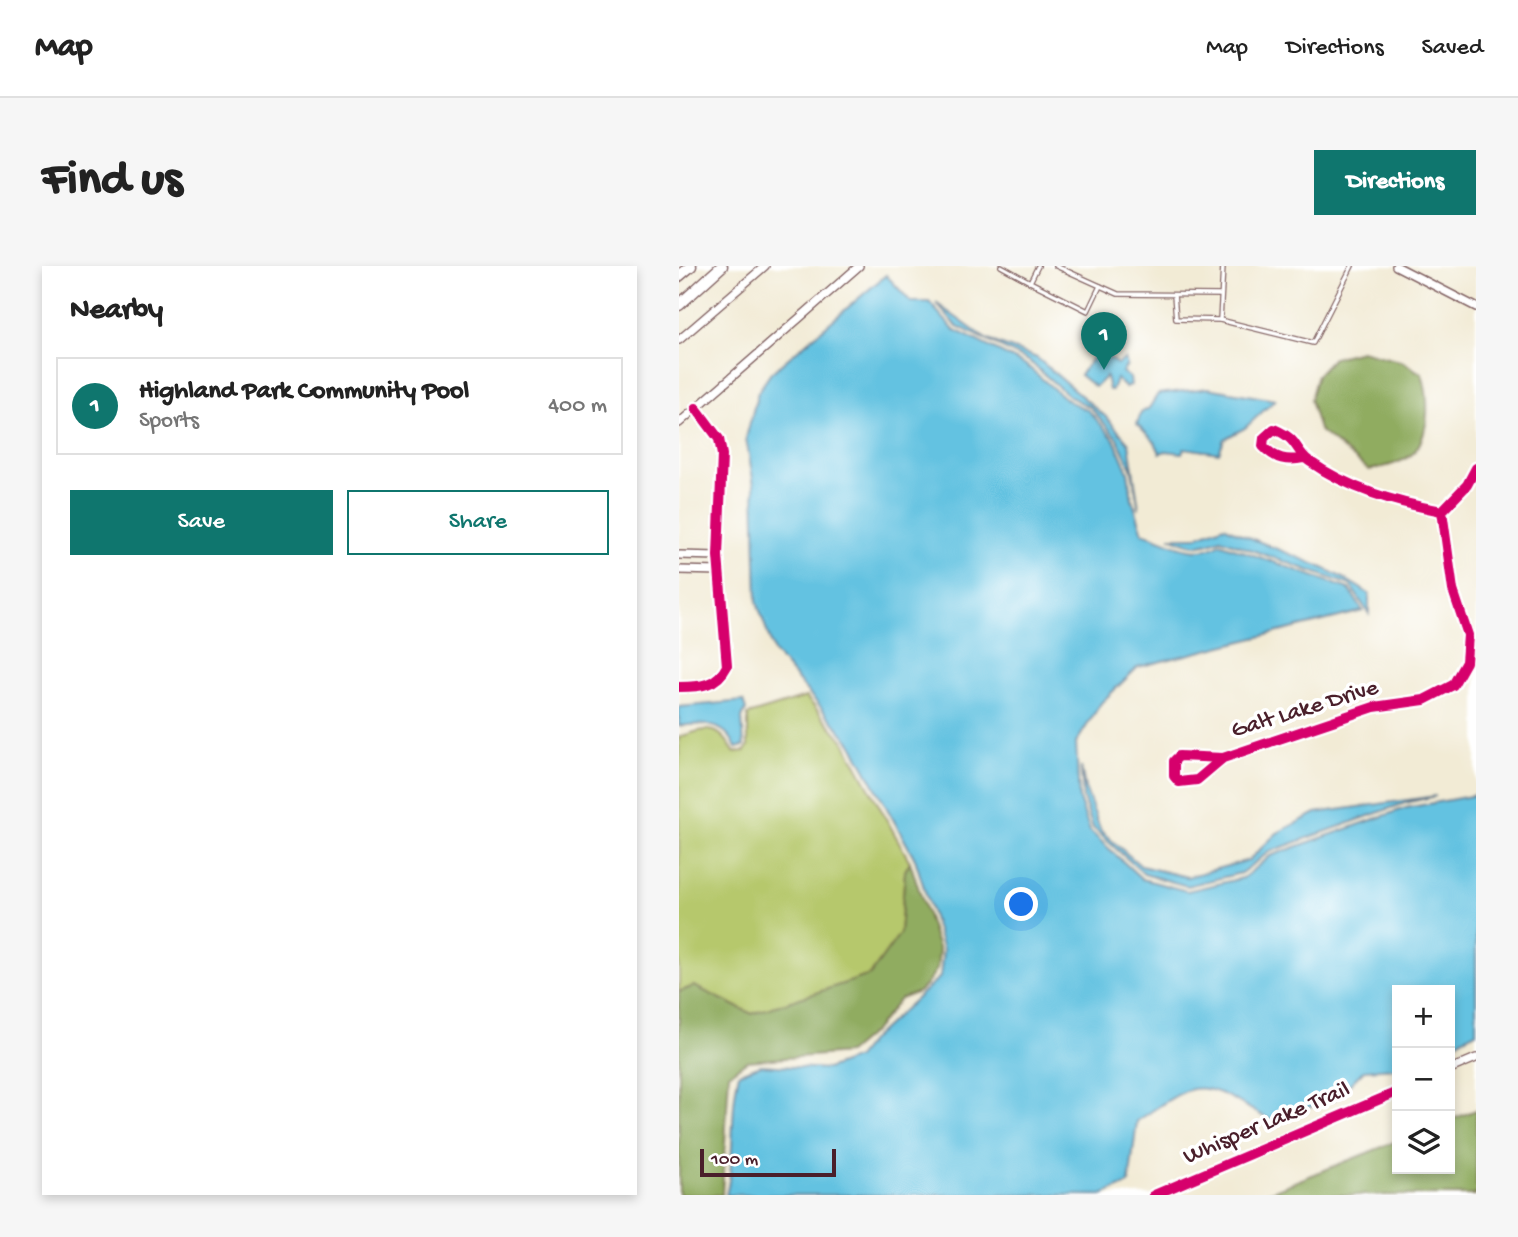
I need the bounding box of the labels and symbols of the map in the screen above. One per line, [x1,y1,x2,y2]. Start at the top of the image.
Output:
pin: 1 [1081,312,1127,370]
street label: Galt Lake Drive [1228,674,1383,746]
your location [1004,887,1038,921]
street label: Whisper Lake Trail [1179,1076,1355,1172]
scale bar [700,1146,837,1178]

